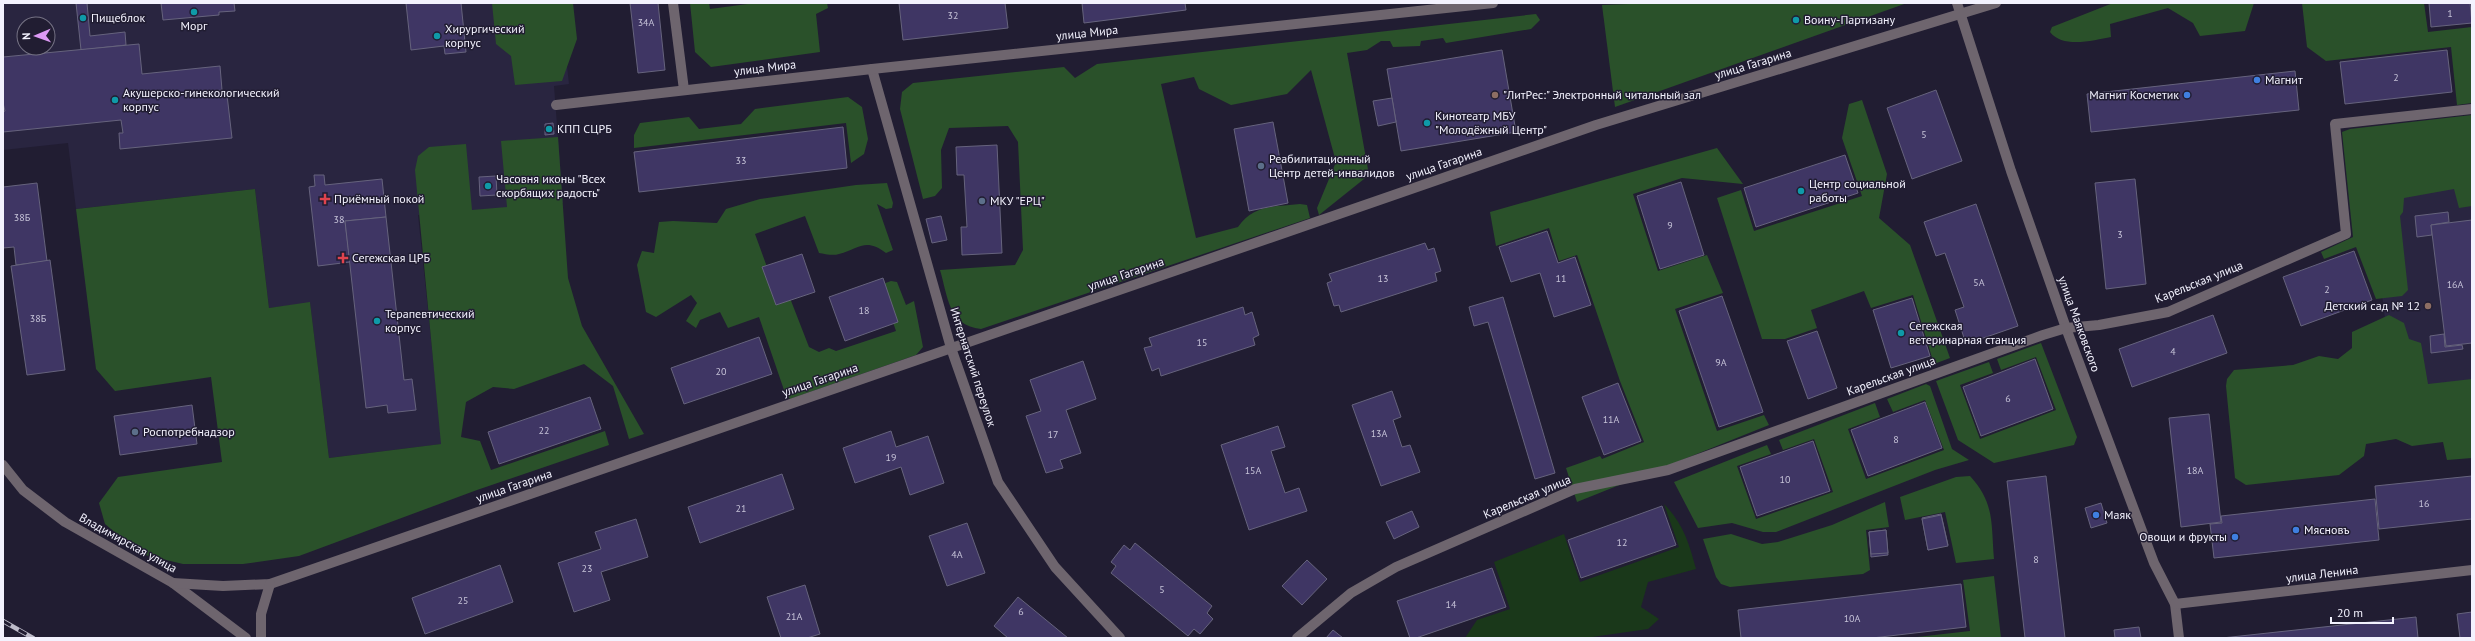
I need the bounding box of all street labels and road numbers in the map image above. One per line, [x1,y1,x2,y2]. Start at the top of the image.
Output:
street label: улица Мира [1055,22,1119,43]
street label: улица Гагарина [1713,45,1793,82]
street label: улица Мира [733,56,797,79]
street label: улица Гагарина [1404,143,1484,184]
street label: улица Гагарина [1086,253,1166,294]
street label: Карельская улица [2153,257,2245,306]
street label: улица Маяковского [2055,274,2104,374]
street label: Интернатский переулок [947,305,1000,429]
street label: Карельская улица [1844,352,1937,399]
street label: улица Гагарина [780,359,860,400]
street label: улица Гагарина [474,465,554,506]
street label: Карельская улица [1481,471,1573,522]
street label: Владимирская улица [77,509,180,576]
street label: улица Ленина [2285,562,2359,585]

